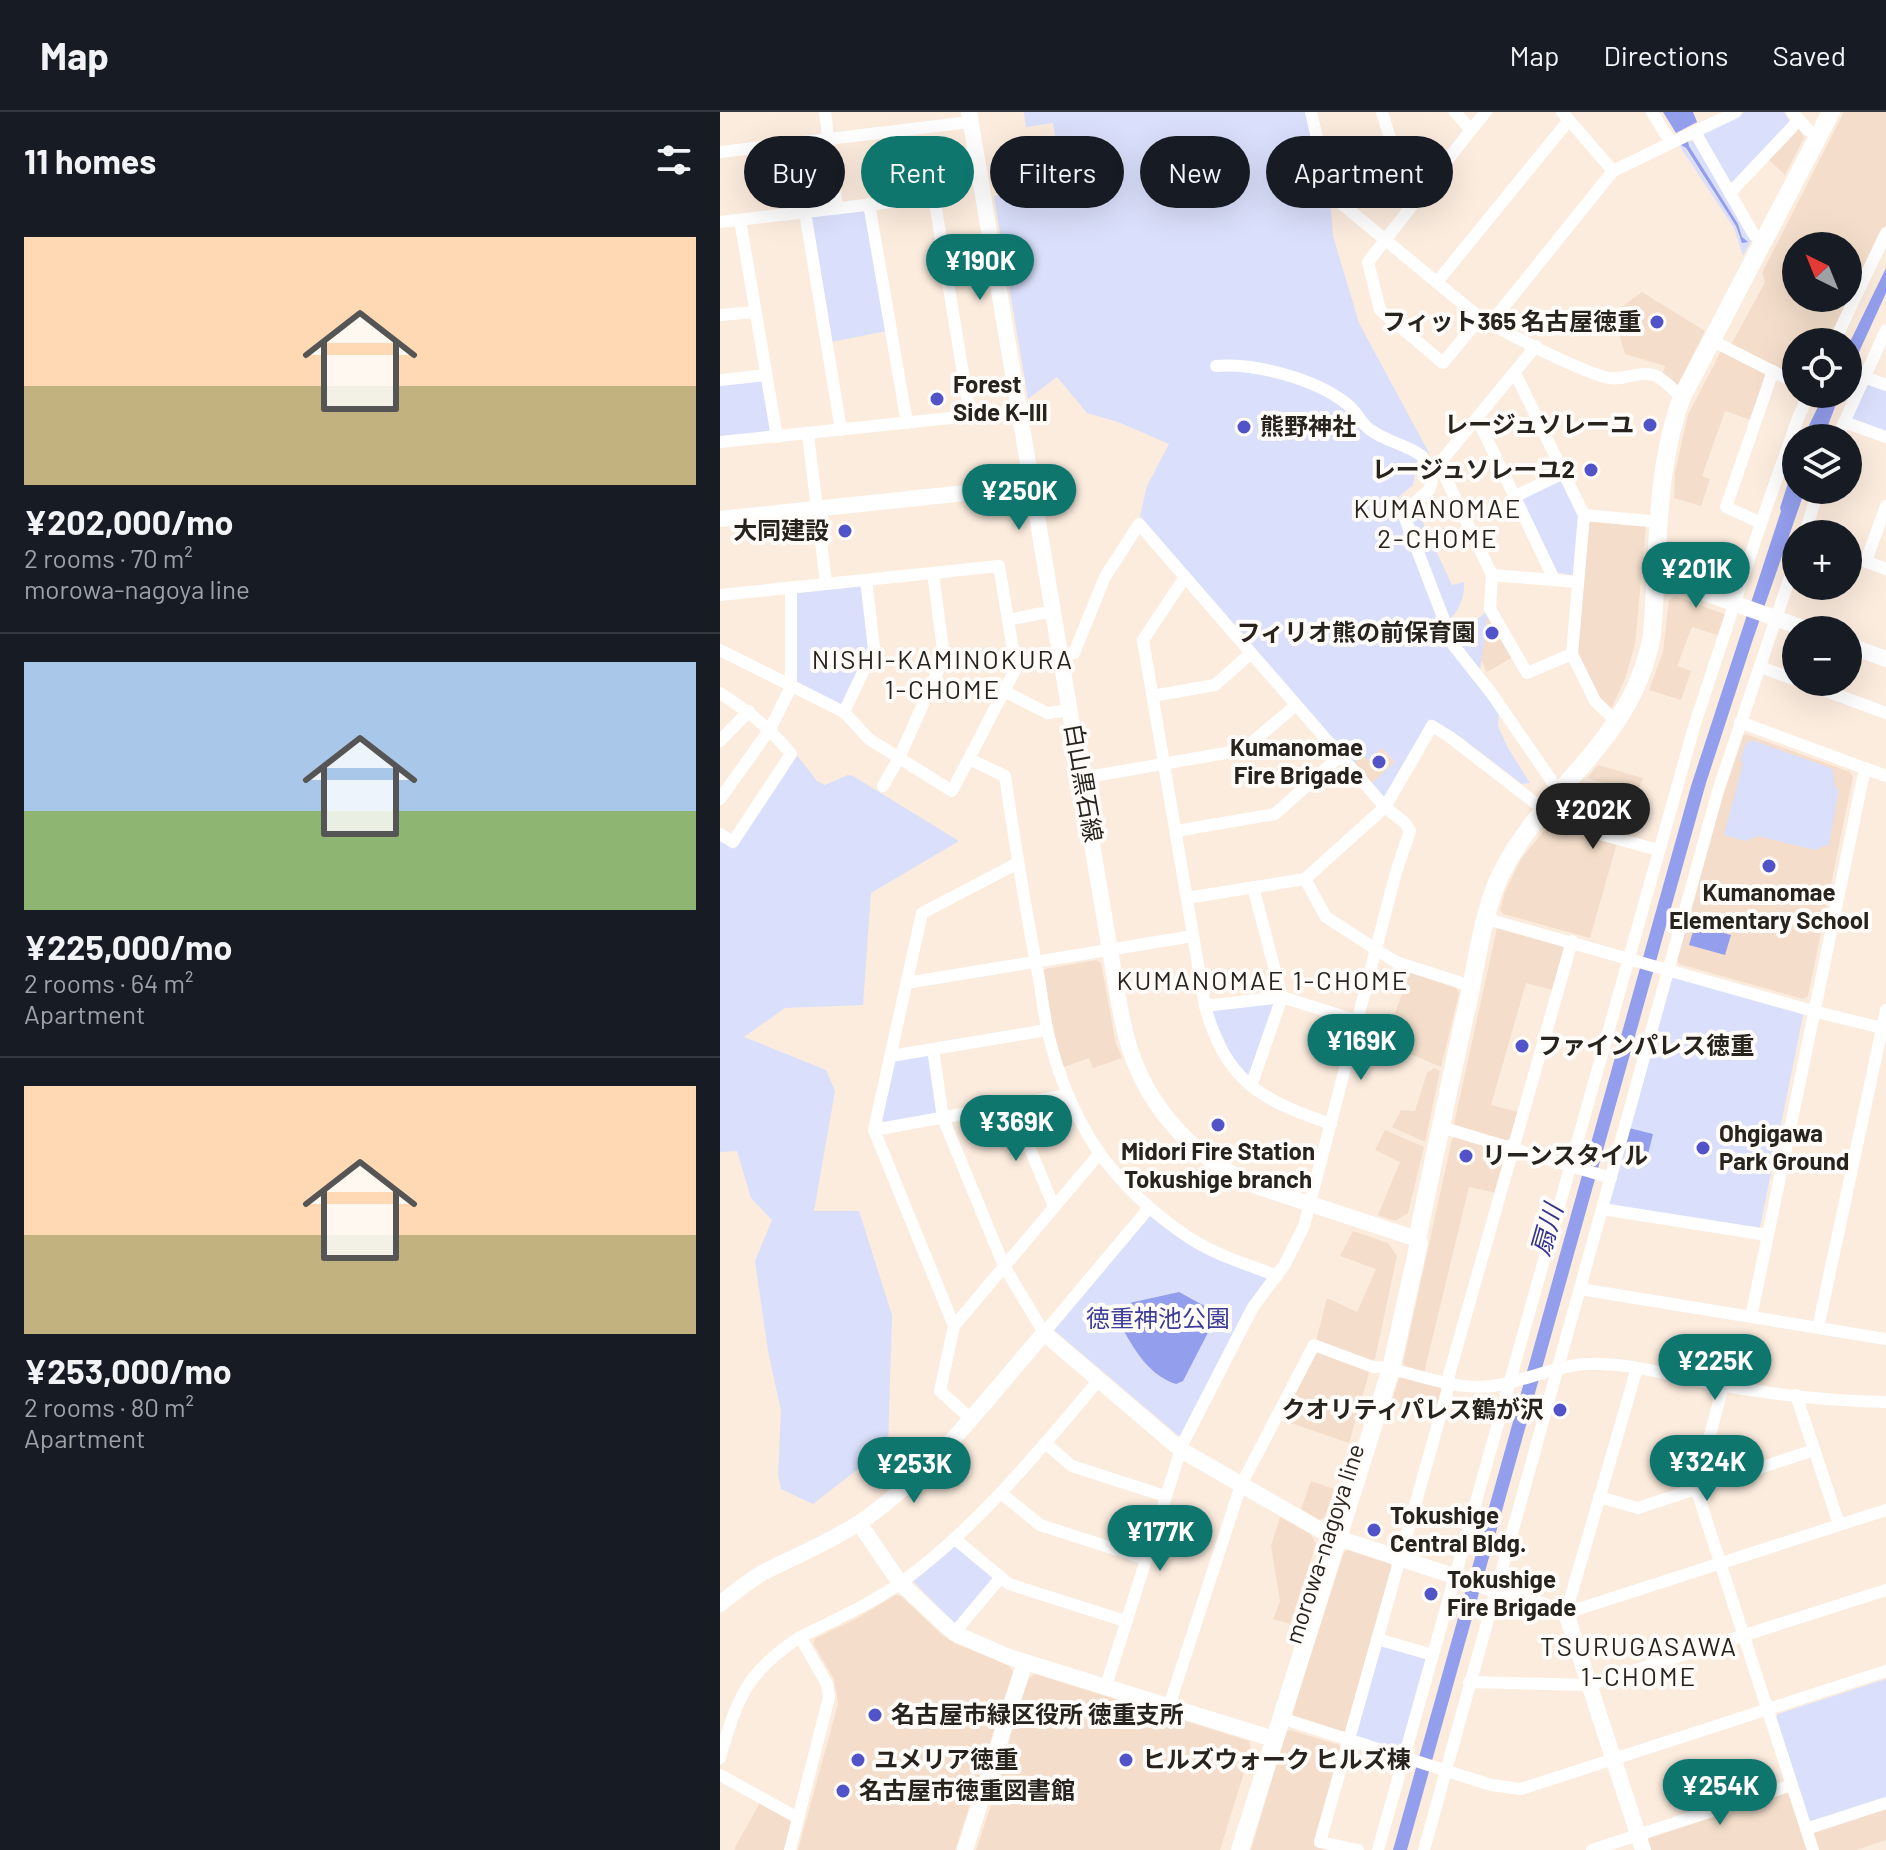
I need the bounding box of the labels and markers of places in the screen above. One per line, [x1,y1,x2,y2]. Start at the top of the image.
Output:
pin: ¥190K [924,234,1036,302]
place label: フィット365 名古屋徳重 [1382,306,1641,335]
marker: フィット365 名古屋徳重 [1648,313,1666,331]
place label: Forest Side K-III [953,369,1048,426]
marker: Forest Side K-III [928,390,946,408]
place label: レージュソレーユ [1444,409,1634,438]
place label: 熊野神社 [1260,411,1356,440]
marker: レージュソレーユ [1641,416,1659,434]
marker: 熊野神社 [1235,418,1253,436]
place label: レージュソレーユ2 [1372,454,1575,483]
marker: レージュソレーユ2 [1582,461,1600,479]
pin: ¥250K [963,464,1075,532]
place label: 大同建設 [733,515,829,544]
marker: 大同建設 [836,522,854,540]
pin: ¥201K [1640,542,1752,610]
place label: フィリオ熊の前保育園 [1236,617,1476,646]
marker: フィリオ熊の前保育園 [1483,624,1501,642]
place label: Kumanomae Fire Brigade [1230,732,1363,789]
marker: Kumanomae Fire Brigade [1370,753,1388,771]
pin: ¥202K [1537,783,1649,851]
marker: Kumanomae Elementary School [1760,857,1778,875]
place label: Kumanomae Elementary School [1669,877,1869,934]
pin: ¥169K [1305,1014,1417,1082]
place label: ファインパレス徳重 [1538,1030,1754,1059]
marker: ファインパレス徳重 [1513,1037,1531,1055]
pin: ¥369K [960,1095,1072,1163]
marker: Midori Fire Station Tokushige branch [1209,1116,1227,1134]
place label: Ohgigawa Park Ground [1719,1118,1849,1175]
place label: Midori Fire Station Tokushige branch [1121,1136,1315,1193]
marker: Ohgigawa Park Ground [1694,1139,1712,1157]
place label: リーンスタイル [1482,1140,1648,1169]
marker: リーンスタイル [1457,1147,1475,1165]
pin: ¥225K [1659,1334,1771,1402]
place label: クオリティパレス鶴が沢 [1281,1394,1544,1423]
marker: クオリティパレス鶴が沢 [1551,1401,1569,1419]
pin: ¥324K [1651,1435,1763,1503]
pin: ¥253K [858,1437,970,1505]
place label: Tokushige Central Bldg. [1390,1500,1526,1557]
pin: ¥177K [1104,1505,1216,1573]
marker: Tokushige Central Bldg. [1365,1521,1383,1539]
place label: Tokushige Fire Brigade [1447,1564,1576,1621]
marker: Tokushige Fire Brigade [1422,1585,1440,1603]
place label: 名古屋市緑区役所 徳重支所 [891,1699,1184,1728]
marker: 名古屋市緑区役所 徳重支所 [866,1706,884,1724]
place label: ユメリア徳重 [874,1744,1018,1773]
place label: ヒルズウォーク ヒルズ棟 [1142,1744,1411,1773]
marker: ユメリア徳重 [849,1751,867,1769]
marker: ヒルズウォーク ヒルズ棟 [1117,1751,1135,1769]
pin: ¥254K [1664,1759,1776,1827]
place label: 名古屋市徳重図書館 [859,1775,1075,1804]
marker: 名古屋市徳重図書館 [834,1782,852,1800]

